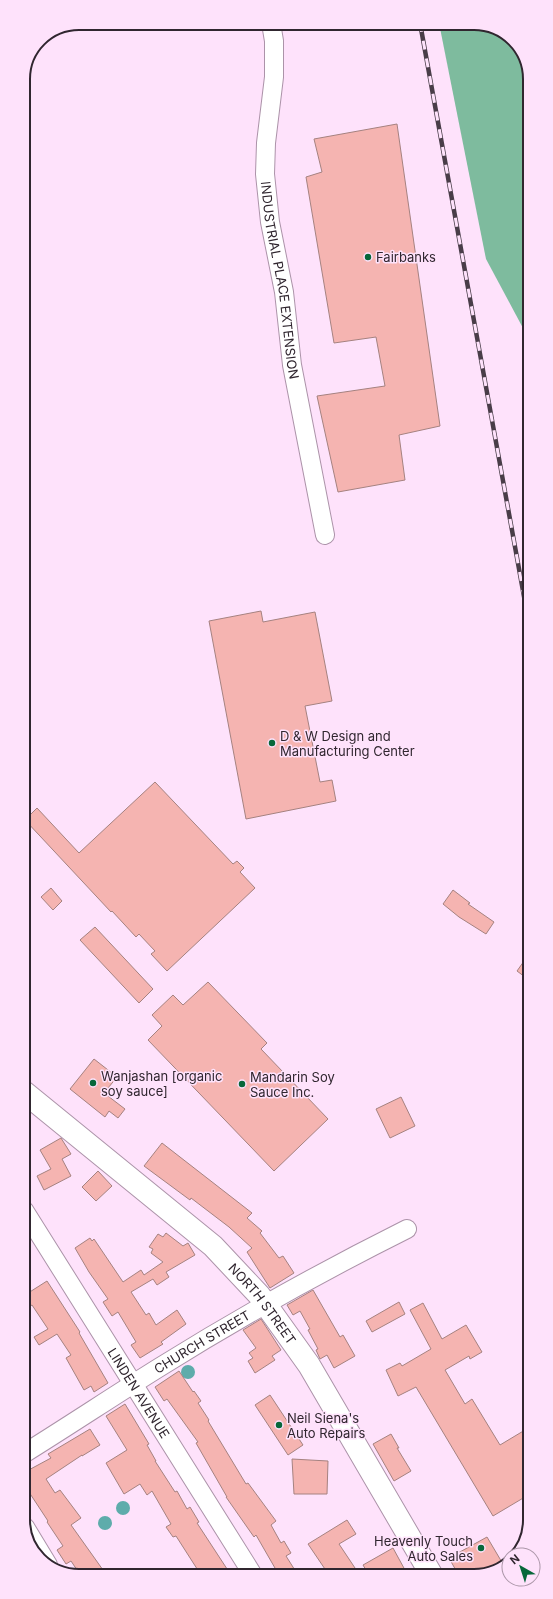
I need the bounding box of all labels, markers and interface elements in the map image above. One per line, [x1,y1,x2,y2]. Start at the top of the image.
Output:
street label: INDUSTRIAL PLACE EXTENSION [258,180,303,380]
place label: Fairbanks [376,249,436,265]
marker: Fairbanks [363,252,373,262]
place label: D & W Design and Manufacturing Center [280,728,415,759]
marker: D & W Design and Manufacturing Center [267,738,277,748]
place label: Wanjashan [organic soy sauce] [101,1068,222,1099]
place label: Mandarin Soy Sauce Inc. [250,1069,335,1100]
marker: Wanjashan [organic soy sauce] [88,1078,98,1088]
marker: Mandarin Soy Sauce Inc. [237,1079,247,1089]
street label: NORTH STREET [225,1260,300,1347]
street label: CHURCH STREET [151,1307,253,1377]
street label: LINDEN AVENUE [105,1345,173,1441]
place label: Neil Siena's Auto Repairs [287,1410,365,1441]
marker: Neil Siena's Auto Repairs [274,1420,284,1430]
place label: Heavenly Touch Auto Sales [374,1533,473,1564]
marker: Heavenly Touch Auto Sales [476,1543,486,1553]
north arrow [501,1547,541,1587]
text: N [507,1551,522,1567]

